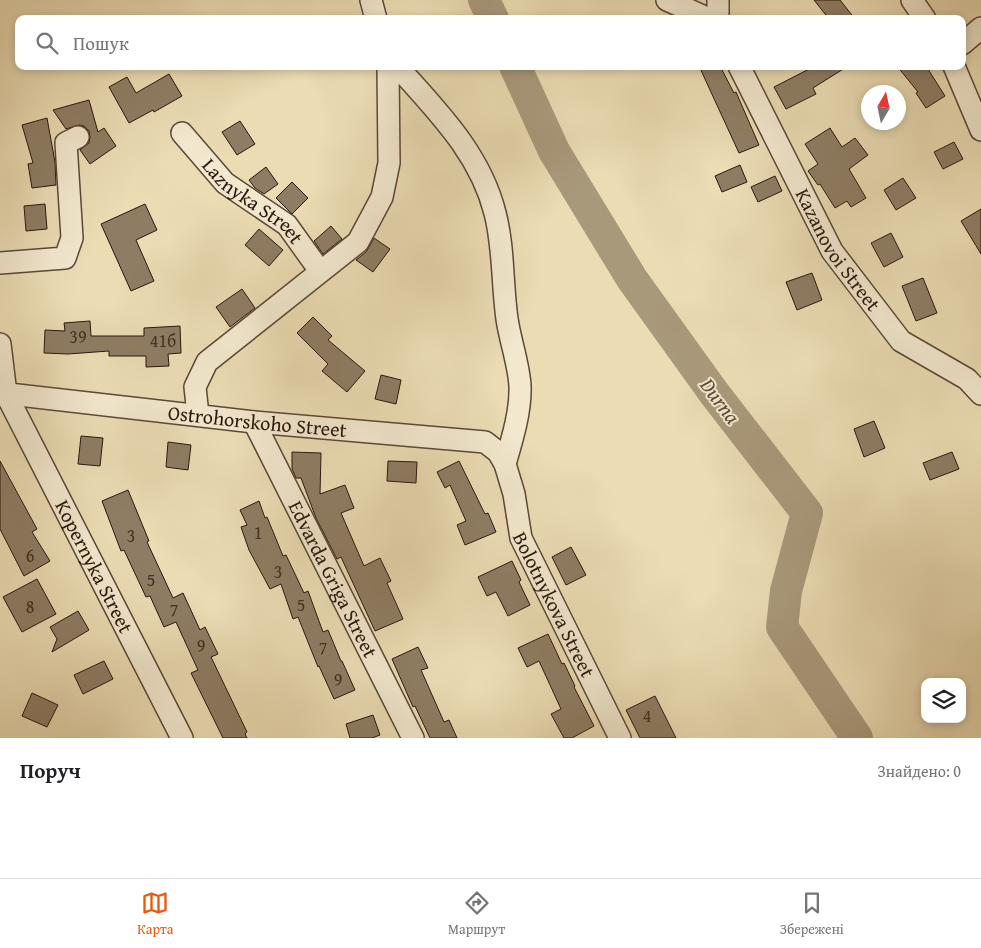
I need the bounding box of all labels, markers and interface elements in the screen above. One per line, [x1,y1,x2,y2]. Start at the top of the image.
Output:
search box [15,15,966,70]
icon: search [33,29,61,57]
text: Пошук [73,29,129,57]
north arrow [861,85,906,130]
street label: Laznyka Street [196,151,311,249]
street label: Kazanovoi Street [789,183,888,317]
house number: 39 [69,323,87,350]
house number: 41б [150,327,176,354]
water label: Durna [692,370,748,431]
street label: Ostrohorskoho Street [167,397,348,444]
street label: Kopernyka Street [48,494,141,638]
street label: Edvarda Griga Street [282,495,385,663]
house number: 1 [254,519,262,546]
house number: 3 [127,522,135,549]
street label: Bolotnykova Street [506,527,603,682]
house number: 6 [26,542,34,569]
house number: 3 [274,558,282,585]
house number: 5 [147,566,155,593]
house number: 5 [297,591,305,618]
house number: 8 [26,593,34,620]
house number: 7 [170,596,178,623]
house number: 9 [197,632,205,659]
house number: 7 [319,634,327,661]
house number: 9 [334,666,342,693]
map controls [921,678,966,723]
button: layers [921,678,966,723]
house number: 4 [643,702,651,729]
text: Поруч [20,755,81,786]
text: Знайдено: 0 [878,759,961,783]
tab: Карта [137,889,174,939]
tab: Маршрут [448,889,505,939]
tab: Збережені [780,889,844,939]

